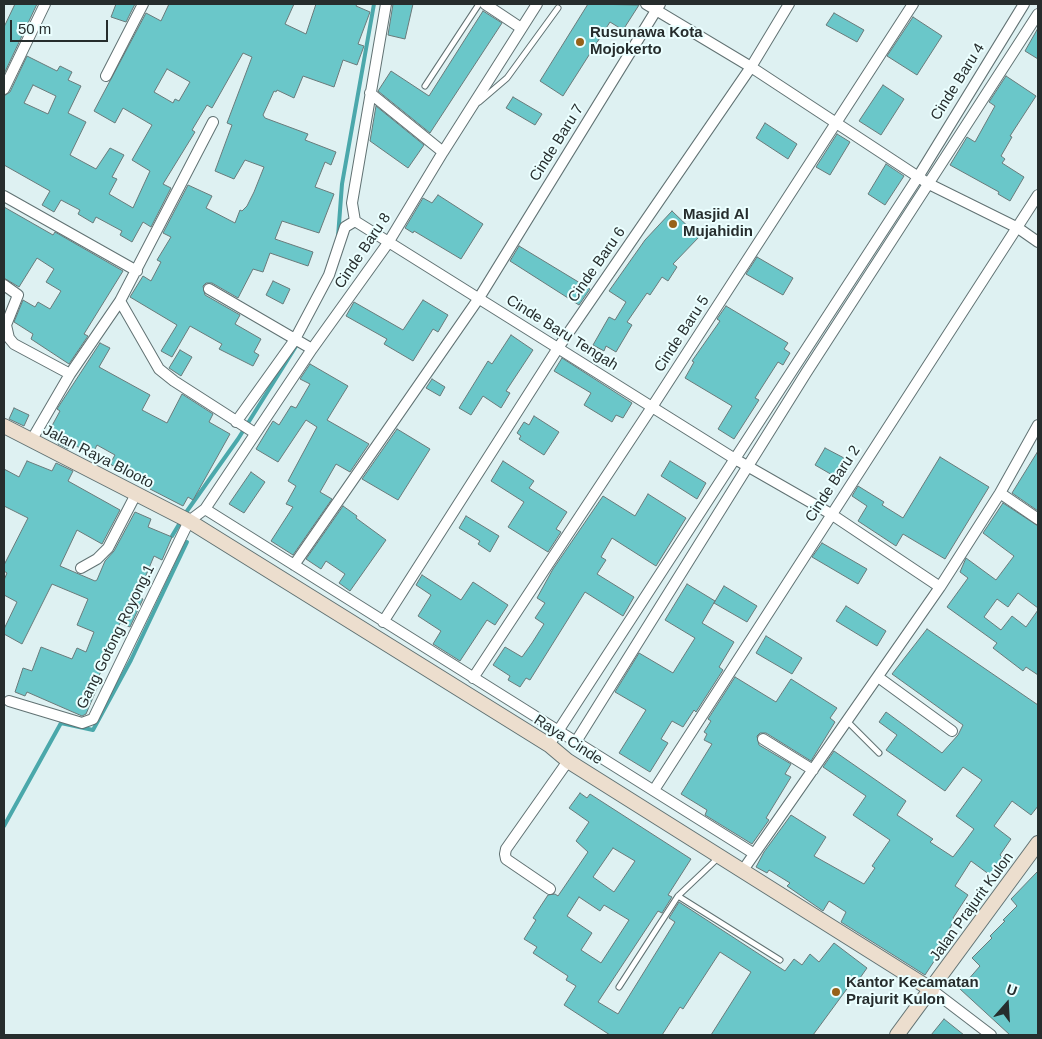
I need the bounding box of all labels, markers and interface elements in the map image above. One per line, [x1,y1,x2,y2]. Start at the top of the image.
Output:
scale bar [12,10,110,42]
text: 50 m [18,20,51,37]
place label: Rusunawa Kota Mojokerto [590,24,703,59]
marker: Rusunawa Kota Mojokerto [574,36,586,48]
street label: Cinde Baru 4 [927,40,989,124]
street label: Cinde Baru 7 [526,101,588,185]
place label: Masjid Al Mujahidin [683,206,753,241]
street label: Cinde Baru 8 [331,210,395,292]
marker: Masjid Al Mujahidin [667,218,679,230]
street label: Cinde Baru 6 [565,224,629,306]
street label: Cinde Baru Tengah [503,291,621,375]
street label: Cinde Baru 5 [651,292,713,376]
street label: Jalan Raya Blooto [40,421,156,493]
street label: Cinde Baru 2 [802,442,864,526]
street label: Gang Gotong Royong.1 [73,562,159,712]
street label: Raya Cinde [530,711,606,769]
street label: Jalan Prajurit Kulon [926,849,1018,965]
place label: Kantor Kecamatan Prajurit Kulon [846,974,979,1009]
north arrow [982,979,1032,1029]
text: U [1004,981,1019,999]
marker: Kantor Kecamatan Prajurit Kulon [830,986,842,998]

